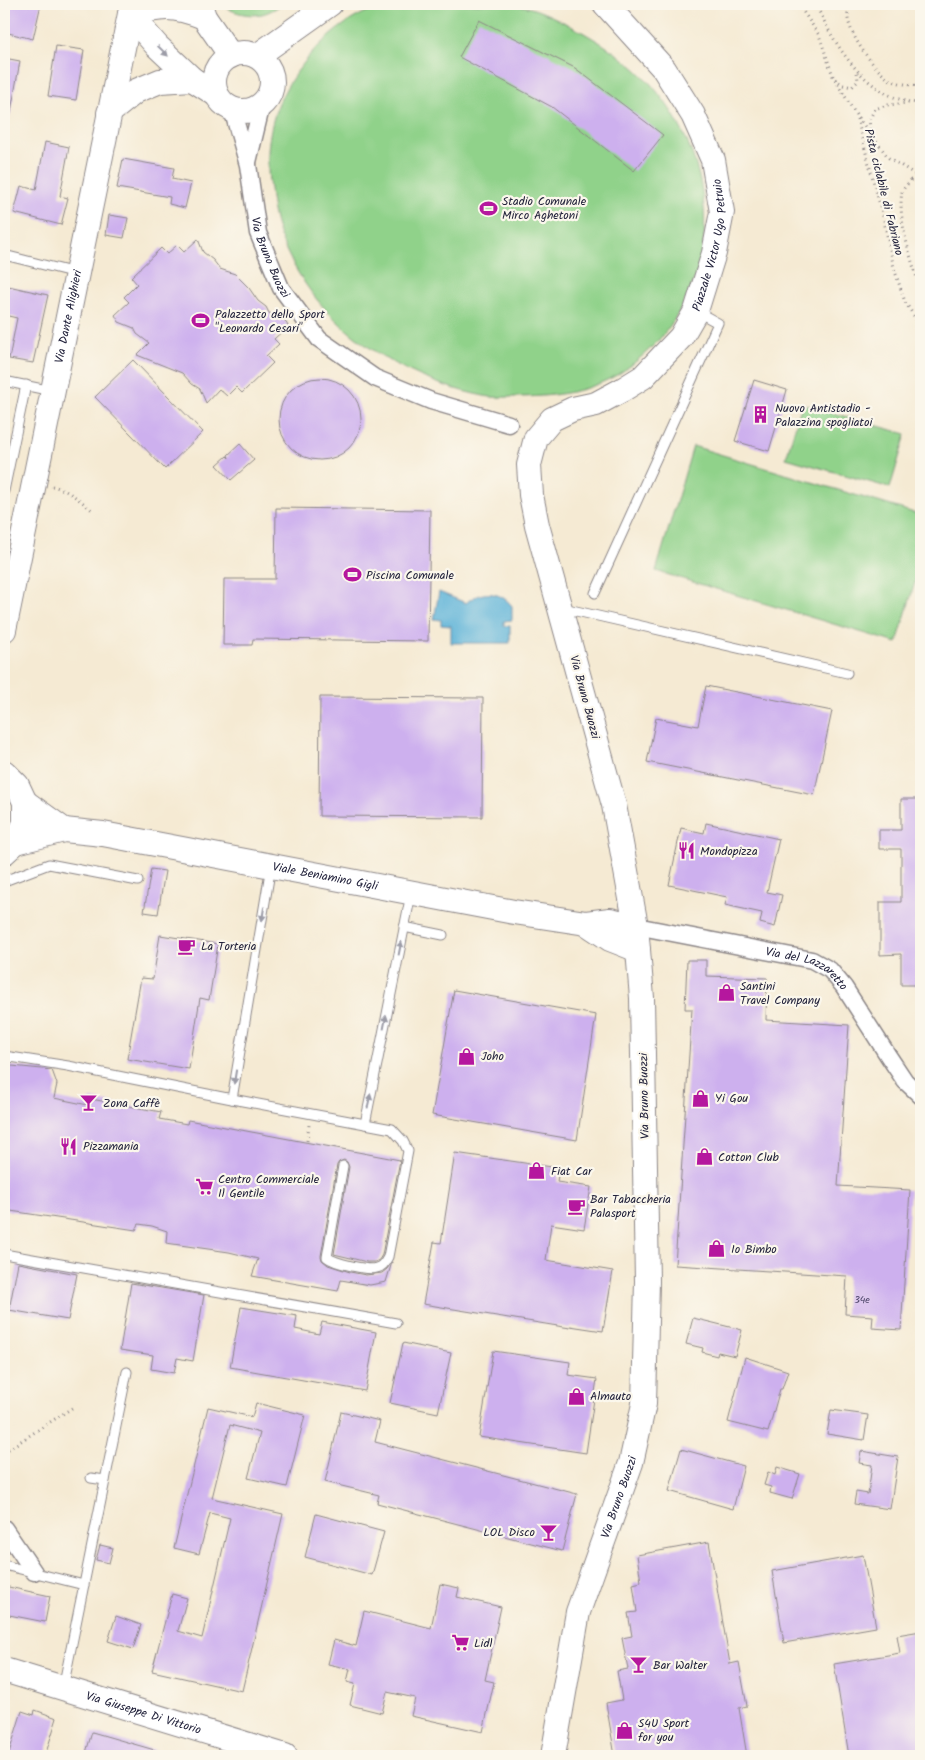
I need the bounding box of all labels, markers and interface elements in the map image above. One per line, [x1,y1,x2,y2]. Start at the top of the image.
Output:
one-way arrow [156,45,168,57]
street label: Pista ciclabile di Fabriano [859,127,908,258]
street label: Piazzale Victor Ugo Petruio [687,177,732,314]
place label: Stadio Comunale Mirco Aghetoni [502,192,587,225]
sports icon: Stadio Comunale Mirco Aghetoni [478,198,498,218]
street label: Via Bruno Buozzi [246,216,295,303]
street label: Via Dante Alighieri [50,267,88,365]
place label: Palazzetto dello Sport "Leonardo Cesari" [215,305,325,338]
sports icon: Palazzetto dello Sport "Leonardo Cesari" [191,311,211,331]
place label: Nuovo Antistadio - Palazzina spogliatoi [775,399,873,432]
building icon: Nuovo Antistadio - Palazzina spogliatoi [751,405,771,425]
sports icon: Piscina Comunale [342,565,362,585]
place label: Piscina Comunale [366,566,454,585]
street label: Via Bruno Buozzi [564,653,605,742]
restaurant icon: Mondopizza [676,841,696,861]
place label: Mondopizza [700,842,758,861]
street label: Viale Beniamino Gigli [271,857,381,896]
one-way arrow [258,906,266,922]
cafe icon: La Torteria [177,936,197,956]
place label: La Torteria [201,937,257,956]
one-way arrow [396,940,404,956]
street label: Via del Lazzaretto [764,942,852,995]
place label: Santini Travel Company [740,977,820,1010]
shop icon: Santini Travel Company [716,983,736,1003]
one-way arrow [381,1014,389,1029]
shop icon: Joho [457,1046,477,1066]
place label: Joho [481,1047,504,1066]
street label: Via Bruno Buozzi [634,1052,655,1139]
one-way arrow [231,1070,239,1086]
shop icon: Yi Gou [691,1088,711,1108]
place label: Yi Gou [715,1089,748,1108]
bar icon: Zona Caffè [79,1093,99,1113]
one-way arrow [366,1093,374,1109]
place label: Zona Caffè [103,1094,161,1113]
restaurant icon: Pizzamania [59,1136,79,1156]
place label: Pizzamania [83,1137,139,1156]
shop icon: Cotton Club [694,1147,714,1167]
place label: Cotton Club [718,1148,779,1167]
shop icon: Fiat Car [527,1161,547,1181]
place label: Fiat Car [551,1162,593,1181]
place label: Centro Commerciale Il Gentile [218,1170,320,1203]
supermarket icon: Centro Commerciale Il Gentile [194,1176,214,1196]
place label: Bar Tabaccheria Palasport [590,1190,671,1223]
cafe icon: Bar Tabaccheria Palasport [566,1196,586,1216]
shop icon: Io Bimbo [707,1239,727,1259]
place label: Io Bimbo [731,1240,777,1259]
house number: 34e [854,1292,870,1308]
shop icon: Almauto [566,1386,586,1406]
place label: Almauto [590,1387,631,1406]
street label: Via Bruno Buozzi [596,1453,642,1541]
bar icon: LOL Disco [539,1522,559,1542]
place label: LOL Disco [483,1523,535,1542]
supermarket icon: Lidl [450,1633,470,1653]
place label: Lidl [474,1634,492,1653]
bar icon: Bar Walter [629,1655,649,1675]
place label: Bar Walter [653,1656,708,1675]
street label: Via Giuseppe Di Vittorio [83,1687,203,1740]
place label: S4U Sport for you [638,1714,689,1747]
shop icon: S4U Sport for you [614,1720,634,1740]

